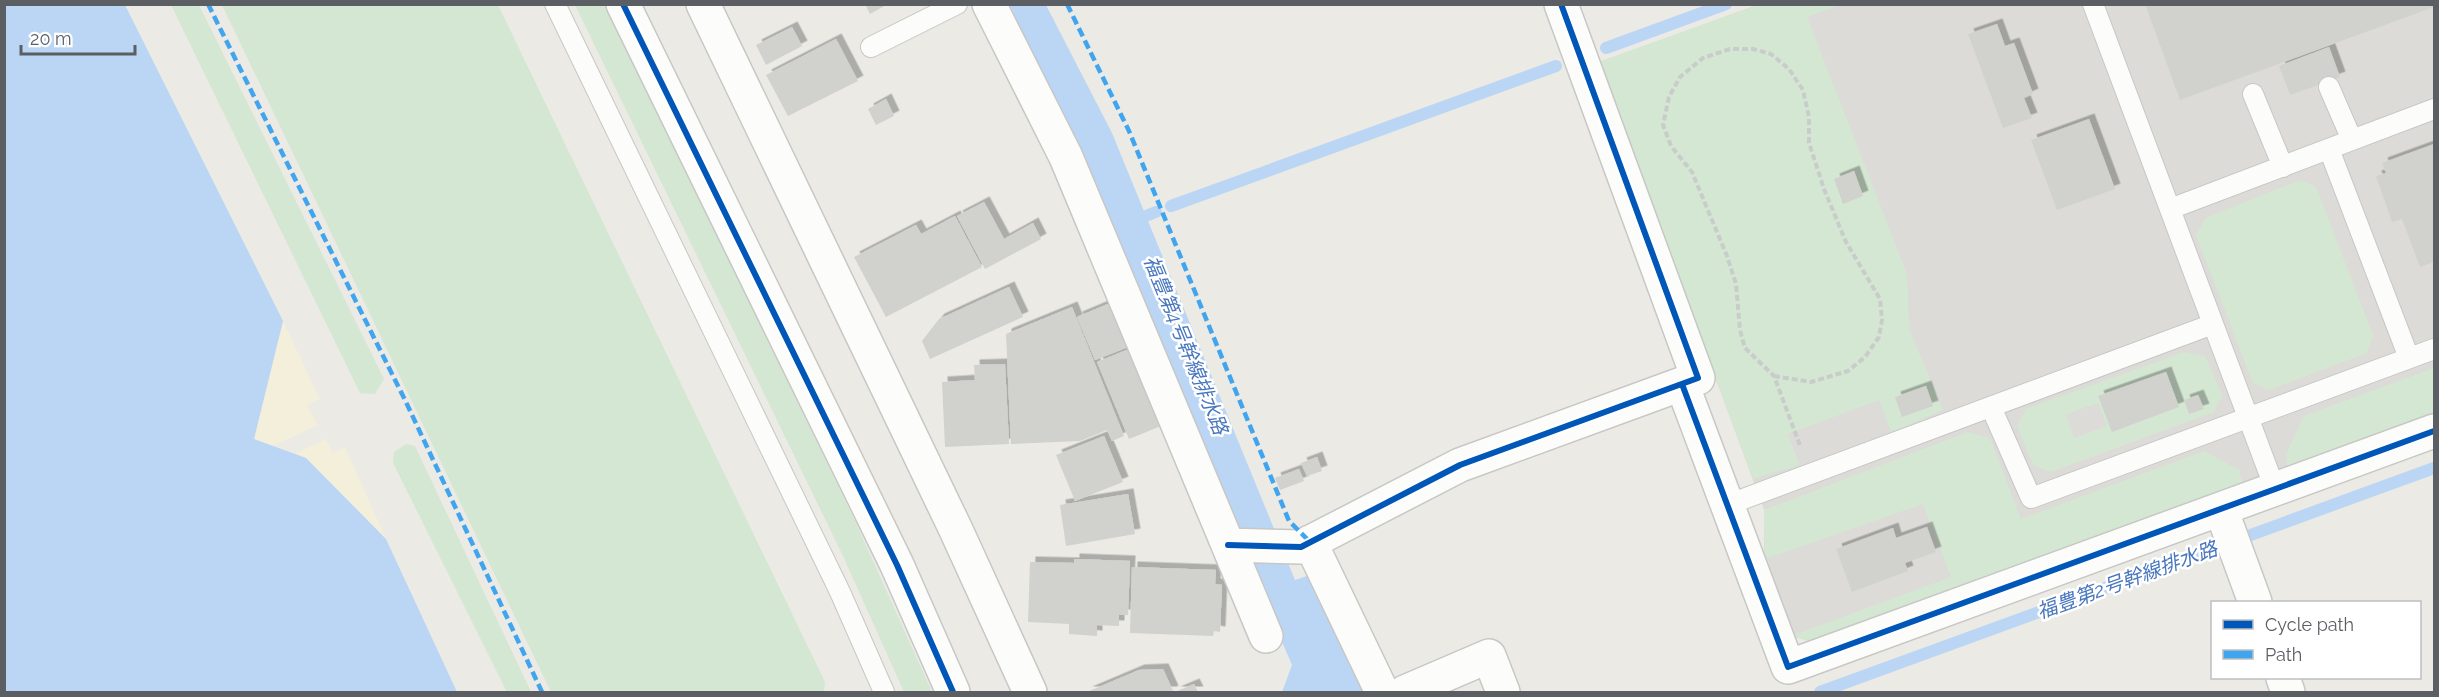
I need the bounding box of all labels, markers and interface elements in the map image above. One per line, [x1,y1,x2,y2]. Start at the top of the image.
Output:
scale bar [21,18,135,56]
text: 20 m [30,28,72,49]
water label: 福豊第4号幹線排水路 [1139,252,1234,440]
water label: 福豊第2号幹線排水路 [2034,536,2222,624]
legend [2211,601,2421,679]
text: Cycle path [2265,614,2354,635]
text: Path [2265,644,2302,665]

